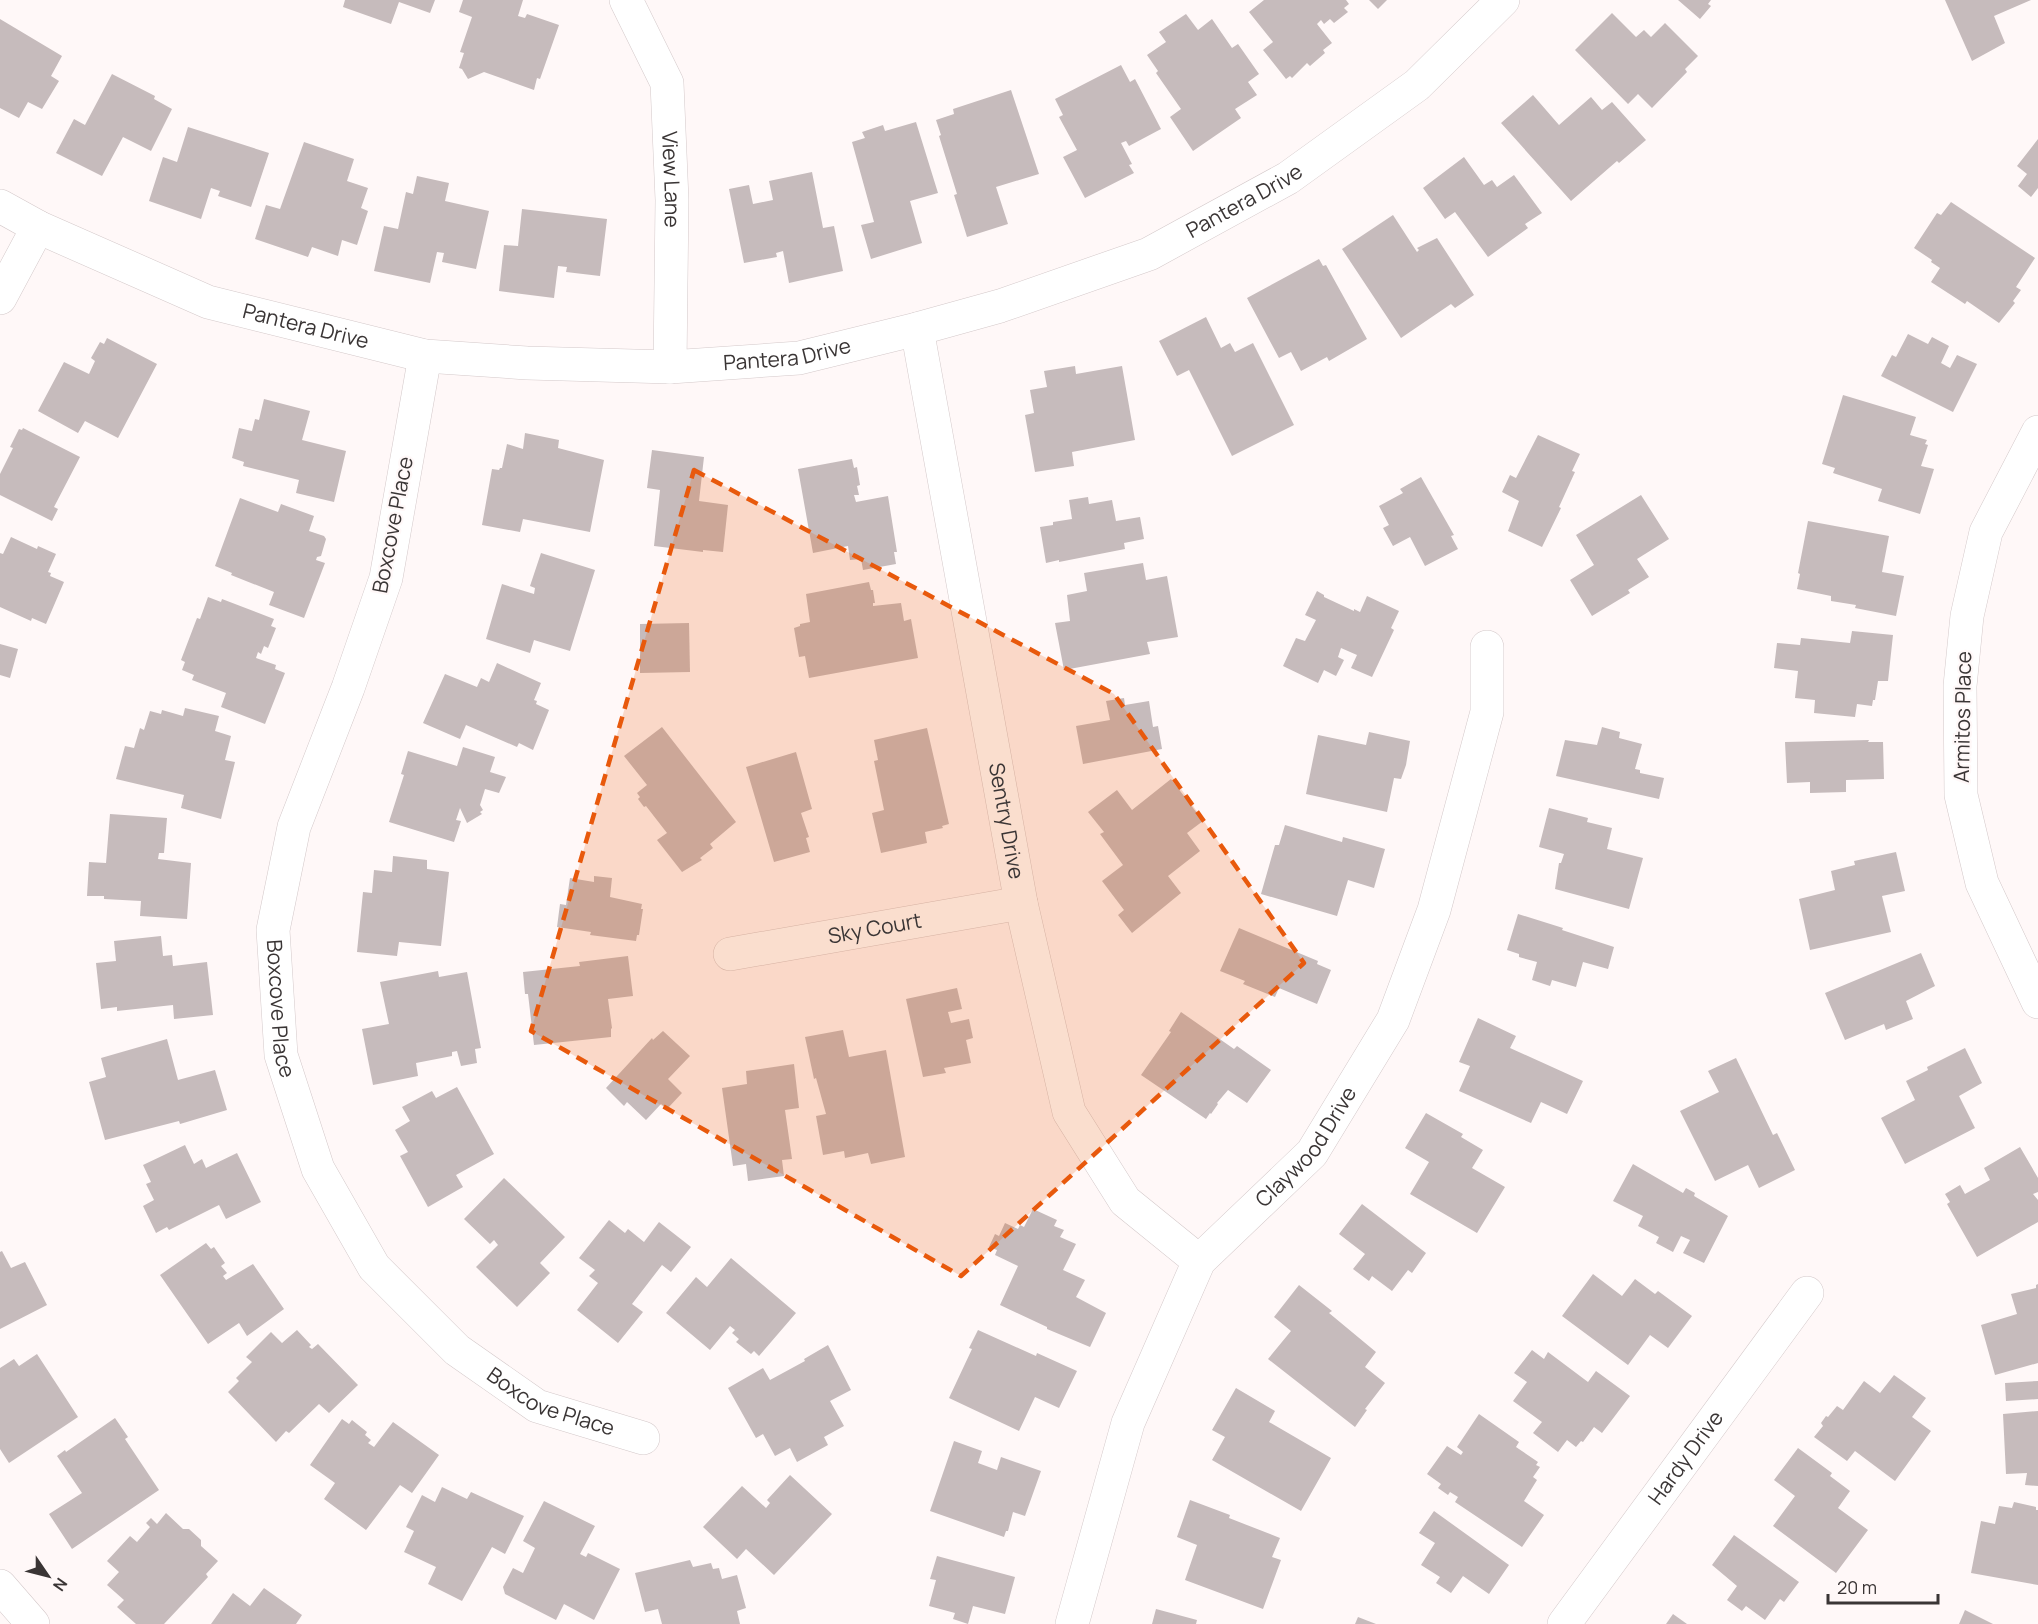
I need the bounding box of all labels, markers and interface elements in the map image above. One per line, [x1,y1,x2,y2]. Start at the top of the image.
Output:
street label: View Lane [656,131,687,228]
street label: Pantera Drive [1181,157,1308,244]
street label: Pantera Drive [240,296,372,355]
street label: Pantera Drive [722,331,854,376]
street label: Boxcove Place [365,454,419,596]
street label: Armitos Place [1947,651,1977,783]
street label: Sentry Drive [983,760,1031,881]
street label: Sky Court [826,906,924,950]
street label: Boxcove Place [261,939,302,1081]
street label: Claywood Drive [1249,1081,1362,1213]
street label: Boxcove Place [482,1360,618,1442]
street label: Hardy Drive [1641,1405,1729,1510]
north arrow [18,1546,78,1606]
scale bar [1828,1567,1938,1605]
text: N [48,1574,73,1596]
text: 20 m [1837,1575,1877,1599]

